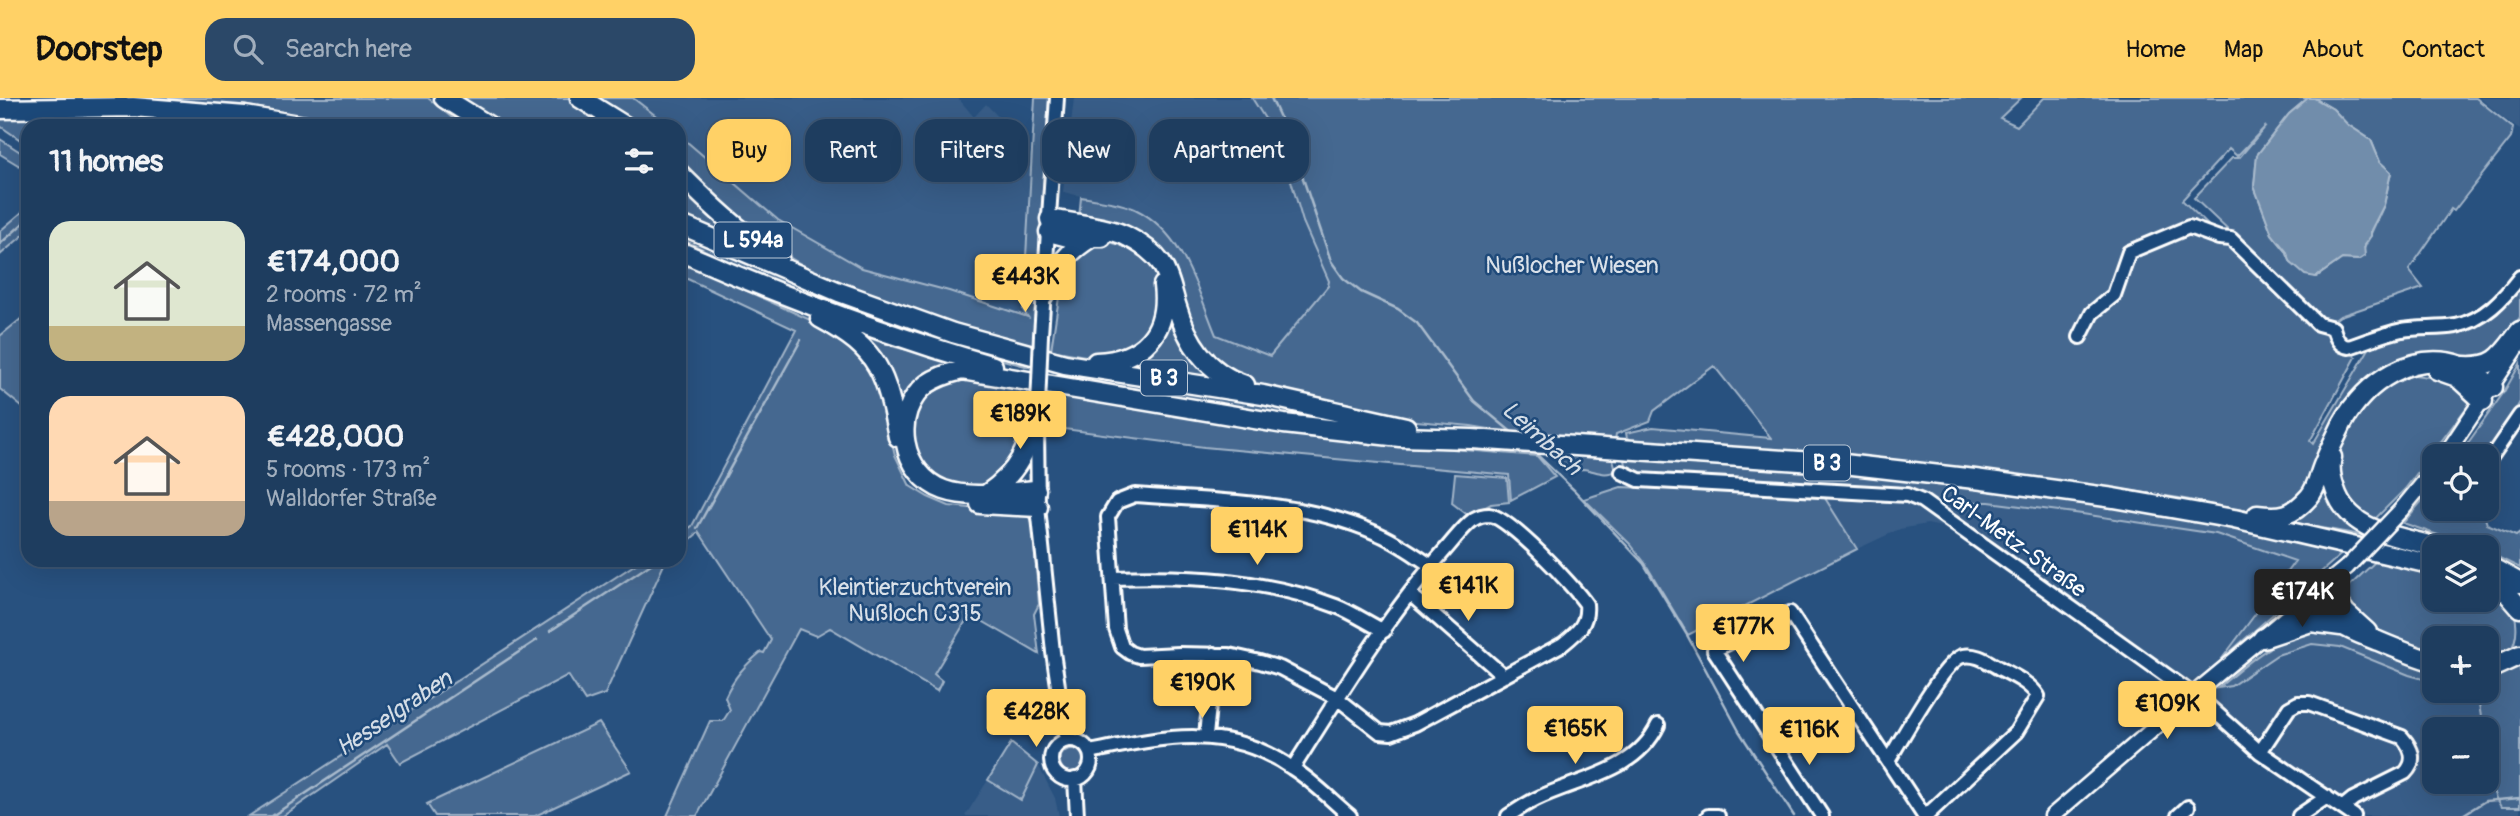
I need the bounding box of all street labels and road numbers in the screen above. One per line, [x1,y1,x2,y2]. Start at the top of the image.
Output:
road number: L 594a [714,222,792,258]
road number: B 3 [1141,360,1187,396]
road number: B 3 [1804,446,1850,480]
street label: Carl-Metz-Straße [1935,479,2093,604]

